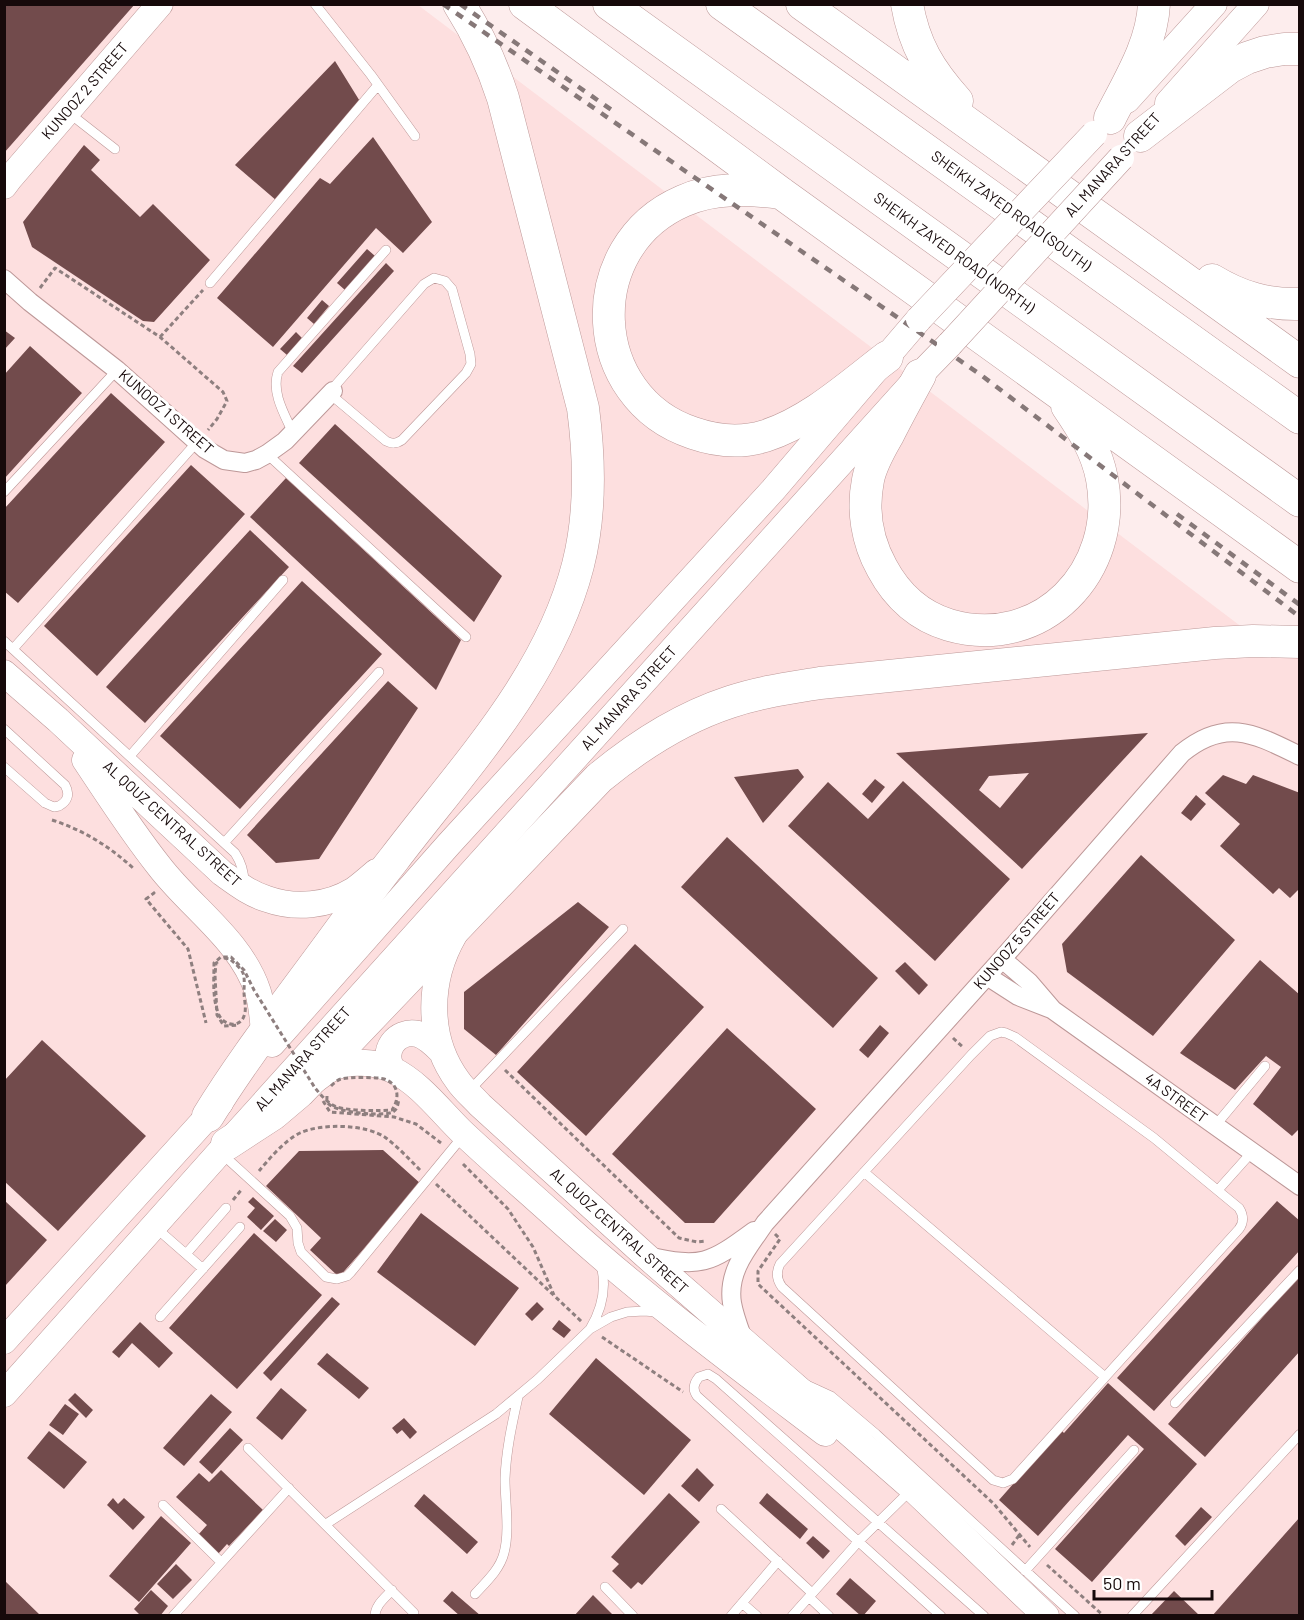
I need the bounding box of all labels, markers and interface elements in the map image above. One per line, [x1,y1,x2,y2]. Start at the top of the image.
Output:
street label: KUNOOZ 2 STREET [37,38,131,143]
street label: AL MANARA STREET [1061,108,1164,220]
street label: SHEIKH ZAYED ROAD (SOUTH) [928,146,1095,274]
street label: SHEIKH ZAYED ROAD (NORTH) [871,188,1038,317]
street label: KUNOOZ 1 STREET [115,365,218,457]
street label: AL MANARA STREET [577,641,680,753]
street label: AL QOUZ CENTRAL STREET [100,756,245,890]
street label: KUNOOZ 5 STREET [969,888,1063,992]
street label: AL MANARA STREET [251,1002,354,1114]
street label: 4A STREET [1142,1068,1211,1126]
street label: AL QUOZ CENTRAL STREET [547,1164,692,1297]
scale bar [1094,1563,1212,1601]
text: 50 m [1103,1572,1141,1594]

